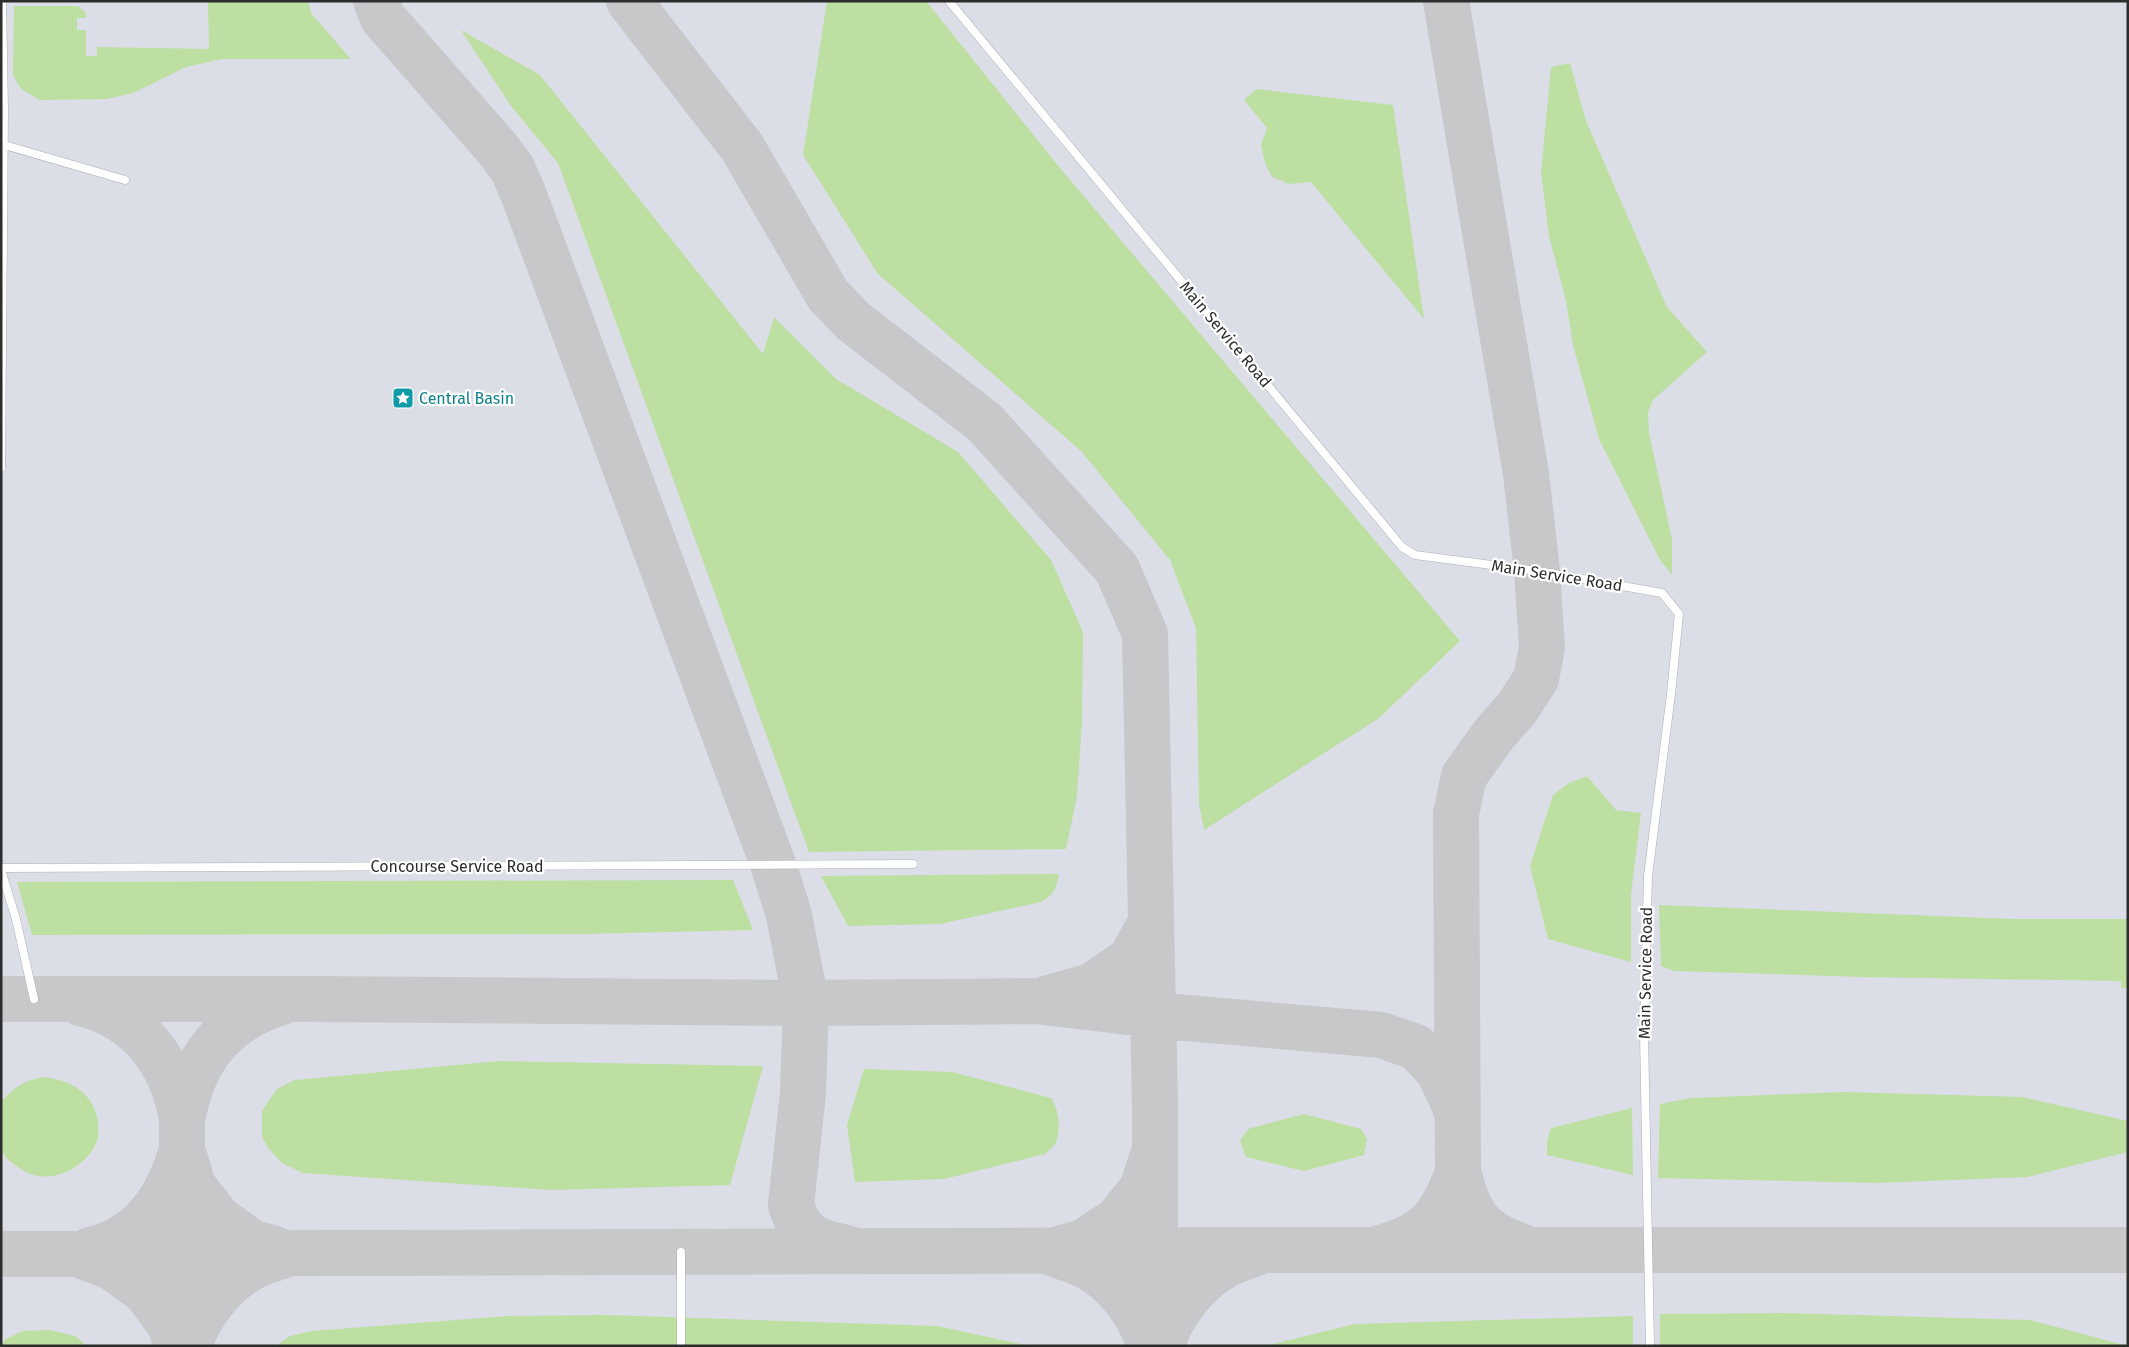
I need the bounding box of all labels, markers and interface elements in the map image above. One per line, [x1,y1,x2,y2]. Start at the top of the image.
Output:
street label: Main Service Road [1176,277,1275,391]
place icon: Central Basin [391,386,415,410]
place label: Central Basin [419,389,514,408]
street label: Main Service Road [1490,556,1624,595]
street label: Concourse Service Road [371,857,543,876]
street label: Main Service Road [1635,907,1656,1039]

